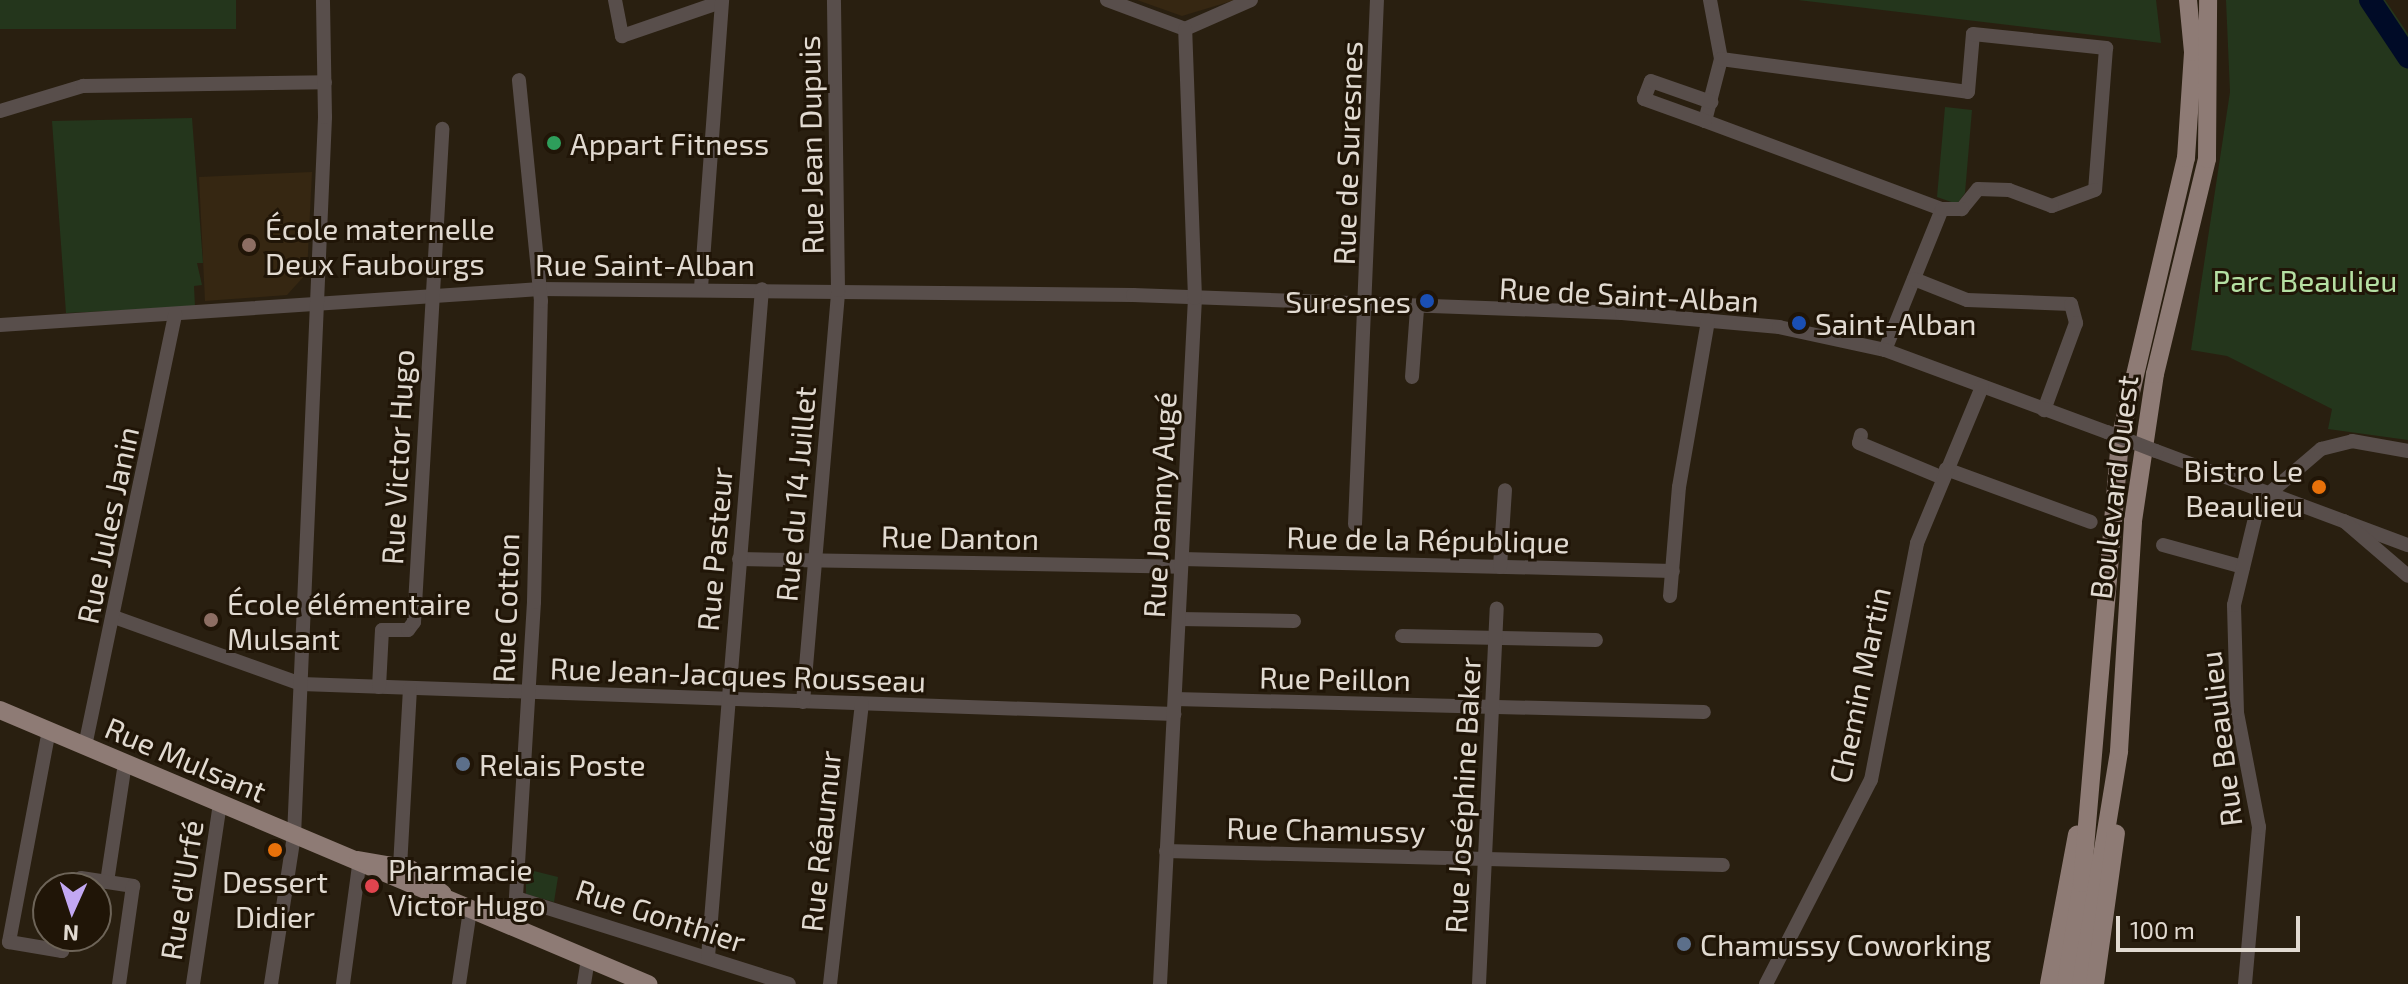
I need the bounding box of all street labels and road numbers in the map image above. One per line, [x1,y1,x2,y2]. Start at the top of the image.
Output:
street label: Rue Jean Dupuis [790,35,830,255]
street label: Rue de Suresnes [1325,40,1369,266]
street label: Rue Saint-Alban [535,246,755,282]
street label: Rue de Saint-Alban [1498,269,1760,319]
street label: Rue Victor Hugo [373,348,421,566]
street label: Boulevard Ouest [2081,373,2145,601]
street label: Rue du 14 Juillet [768,385,822,603]
street label: Rue Joanny Augé [1135,390,1183,620]
street label: Rue Jules Janin [68,423,146,627]
street label: Rue Pasteur [689,466,739,632]
street label: Rue Danton [881,518,1039,556]
street label: Rue de la République [1286,519,1570,559]
street label: Rue Cotton [484,532,526,684]
street label: Chemin Martin [1821,584,1897,786]
street label: Rue Jean-Jacques Rousseau [549,649,927,699]
street label: Rue Beaulieu [2191,649,2249,829]
street label: Rue Joséphine Baker [1437,655,1487,935]
street label: Rue Peillon [1259,659,1411,697]
street label: Rue Mulsant [100,709,272,809]
street label: Rue Réaumur [793,749,847,933]
street label: Rue Chamussy [1226,809,1426,849]
street label: Rue d'Urfé [152,817,210,963]
street label: Rue Gonthier [572,871,750,959]

